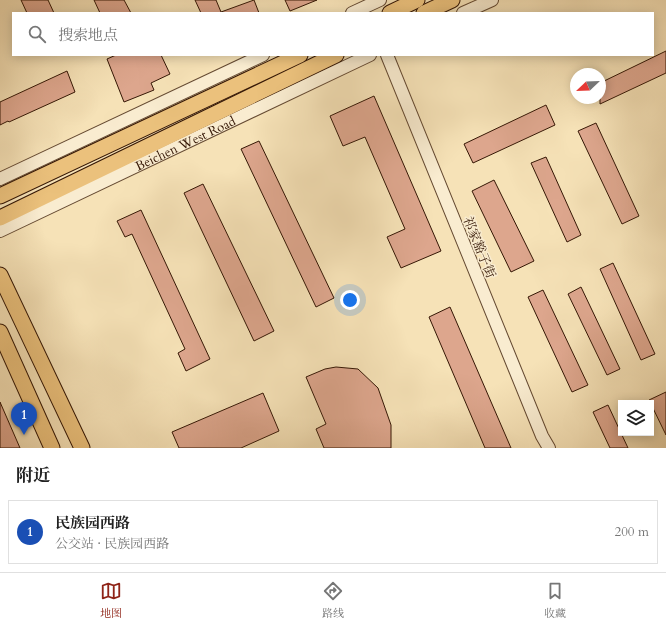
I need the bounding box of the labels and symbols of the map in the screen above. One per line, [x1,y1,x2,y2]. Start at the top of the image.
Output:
north arrow [570,68,606,104]
street label: Beichen West Road [132,112,239,175]
street label: 祁家豁子街 [459,214,500,281]
your location [340,290,360,310]
pin: 1 [11,402,37,435]

